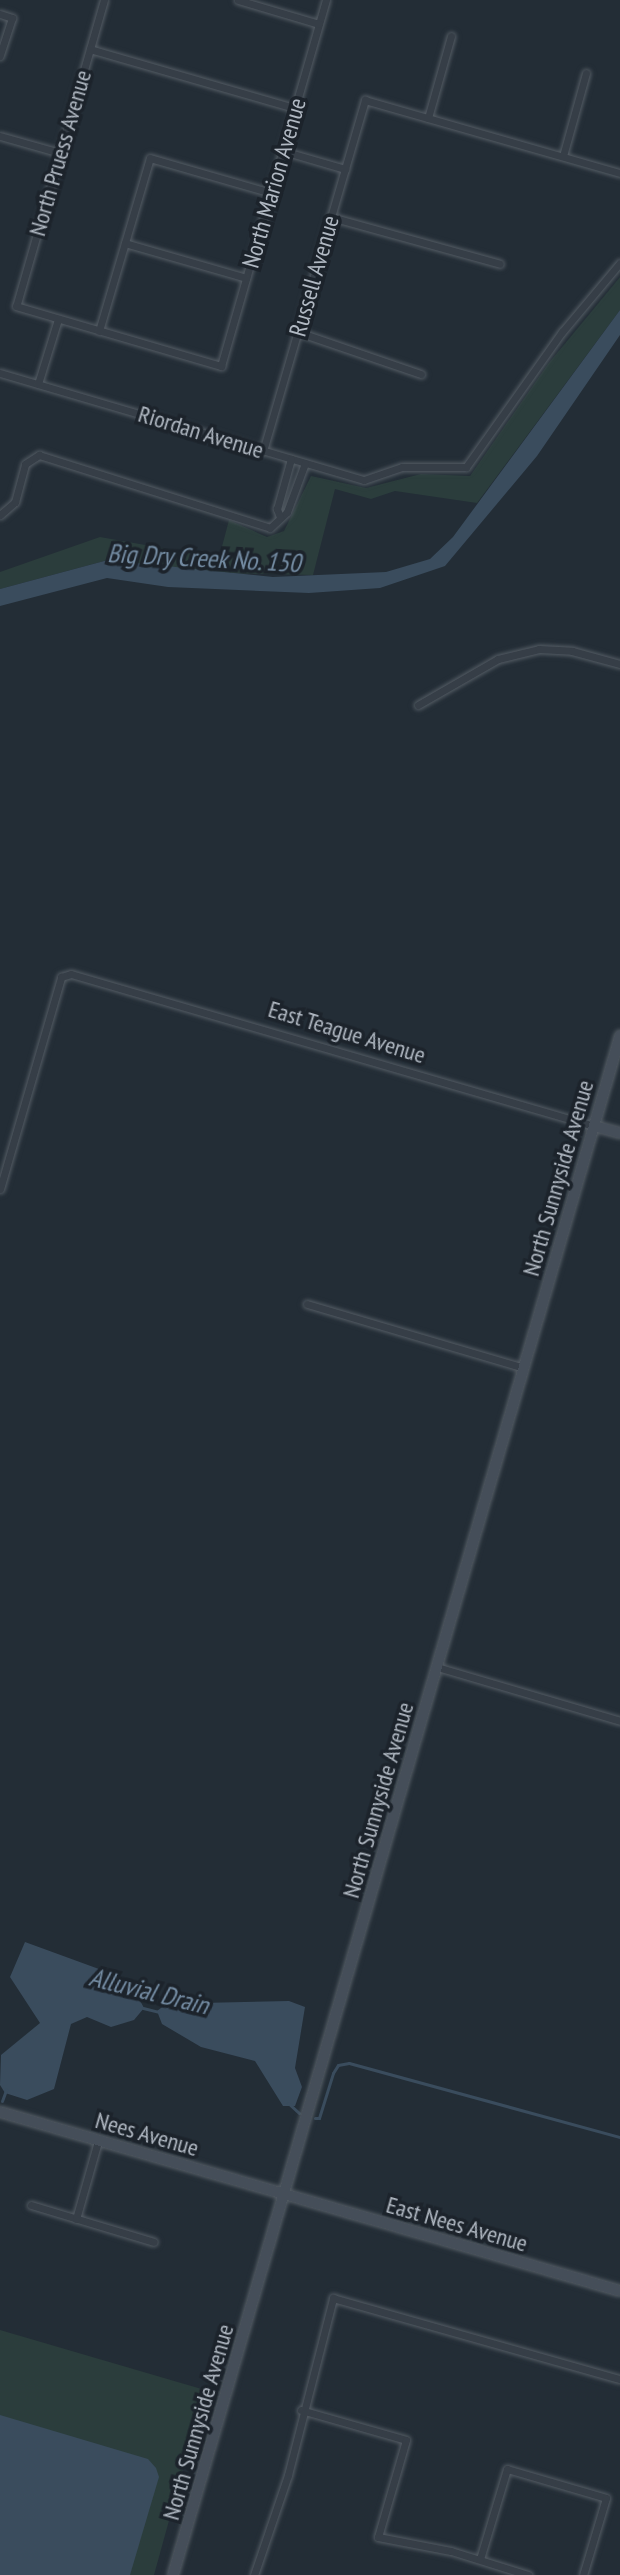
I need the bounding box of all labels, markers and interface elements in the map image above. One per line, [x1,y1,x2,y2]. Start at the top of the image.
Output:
street label: North Pruess Avenue [22,66,98,240]
street label: North Marion Avenue [236,94,312,272]
street label: Russell Avenue [283,212,345,340]
street label: Riordan Avenue [135,399,267,465]
water label: Big Dry Creek No. 150 [105,537,303,579]
street label: East Teague Avenue [264,994,430,1070]
street label: North Sunnyside Avenue [516,1077,600,1279]
street label: North Sunnyside Avenue [336,1699,420,1901]
water label: Alluvial Drain [86,1961,212,2021]
street label: Nees Avenue [92,2105,202,2163]
street label: East Nees Avenue [383,2190,531,2258]
street label: North Sunnyside Avenue [156,2321,240,2523]

